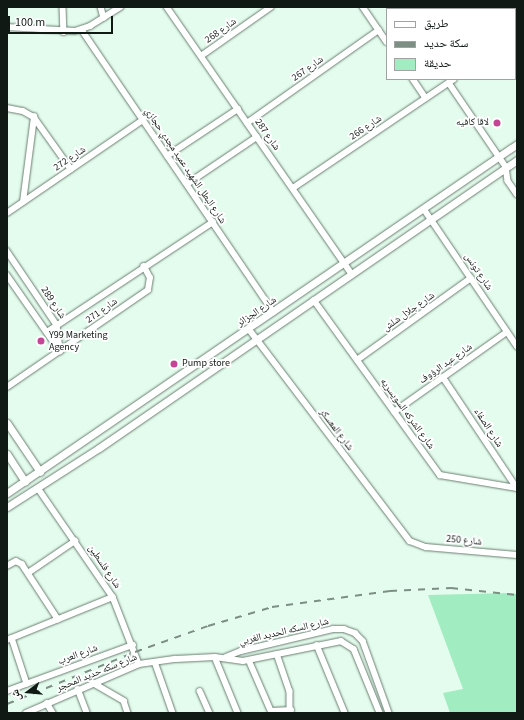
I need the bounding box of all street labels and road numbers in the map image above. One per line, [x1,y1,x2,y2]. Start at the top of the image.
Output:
street label: شارع 268 [203,16,239,46]
street label: شارع 267 [290,54,326,84]
street label: شارع البطل الشهيد عميد مجدي حجازي [142,106,228,226]
street label: شارع 266 [348,113,384,143]
street label: شارع 287 [252,117,282,153]
street label: شارع 272 [52,144,88,174]
street label: شارع تونس [461,251,495,293]
street label: شارع 289 [38,285,68,321]
street label: شارع جلال شلش [381,290,437,334]
street label: شارع الجزائر [235,294,279,330]
street label: شارع 271 [84,296,120,326]
street label: شارع عبد الرؤوف [417,341,475,387]
street label: شارع الشركه السويسريه [377,376,437,452]
street label: شارع الصفاء [471,406,505,450]
street label: شارع المعسكر [316,407,356,453]
street label: شارع 250 [446,533,482,549]
street label: شارع فلسطين [85,543,123,591]
street label: شارع السكه الحديد الغربي [238,616,330,648]
street label: شارع العرب [56,642,100,668]
street label: شارع سكه حديد المحجر [55,651,139,695]

